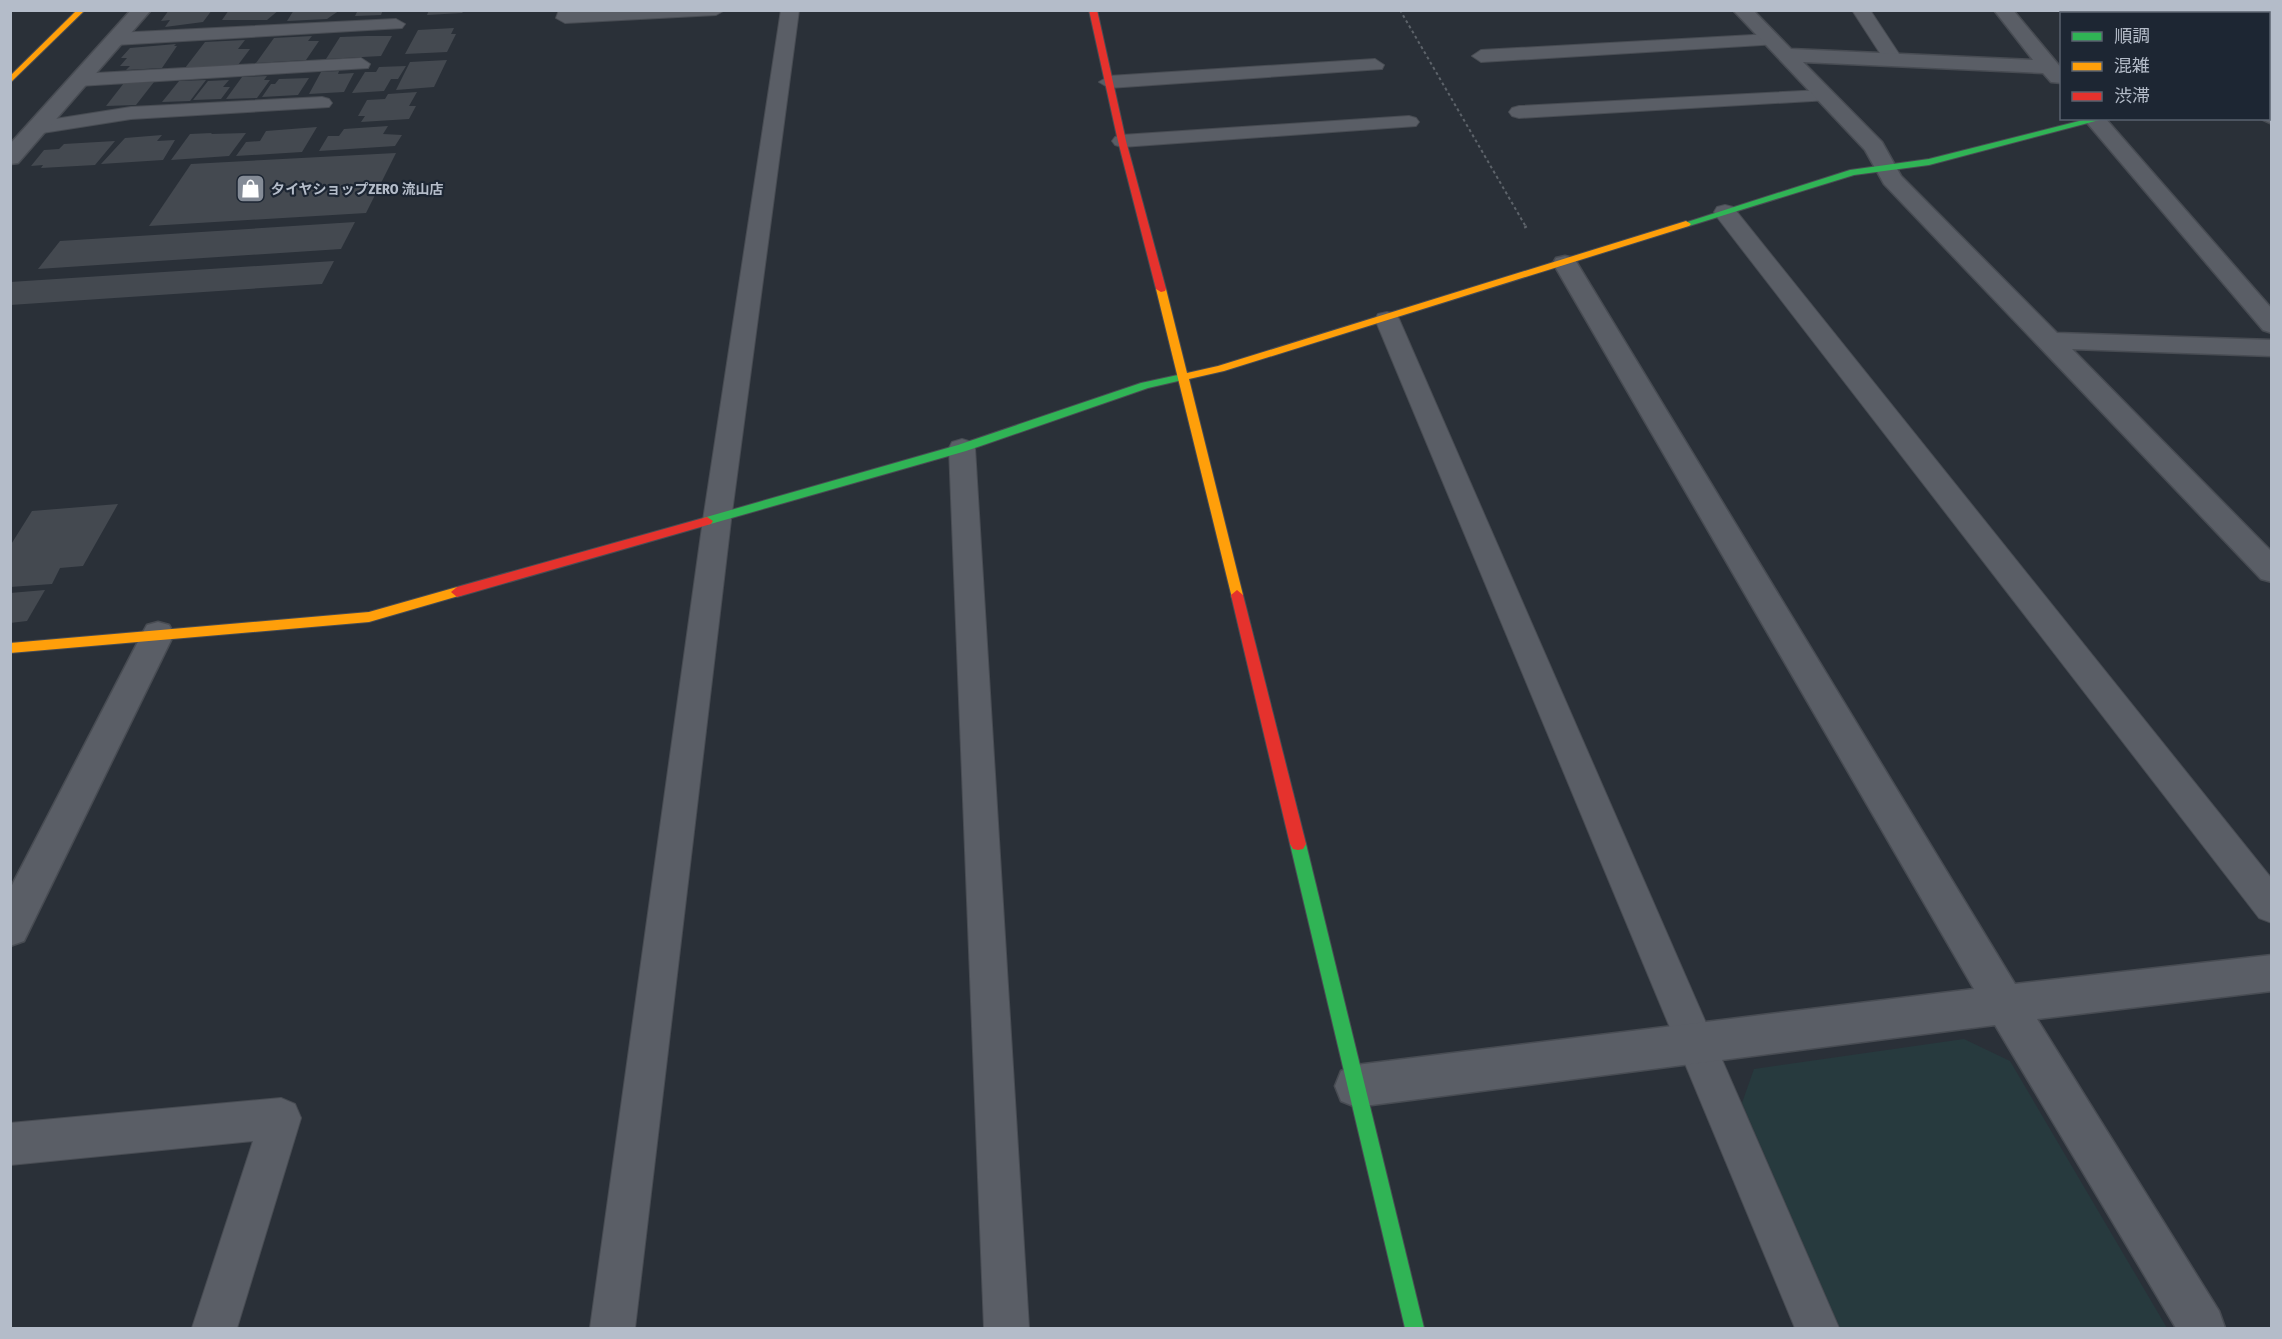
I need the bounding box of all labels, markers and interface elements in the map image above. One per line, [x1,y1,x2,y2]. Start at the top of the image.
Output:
legend [2060,12,2270,120]
text: 順調 [2114,25,2150,47]
text: 混雑 [2114,55,2150,77]
text: 渋滞 [2114,85,2150,107]
shop icon: 夕イヤショップZERO 流山店 [234,173,266,205]
place label: 夕イヤショップZERO 流山店 [271,181,444,198]

